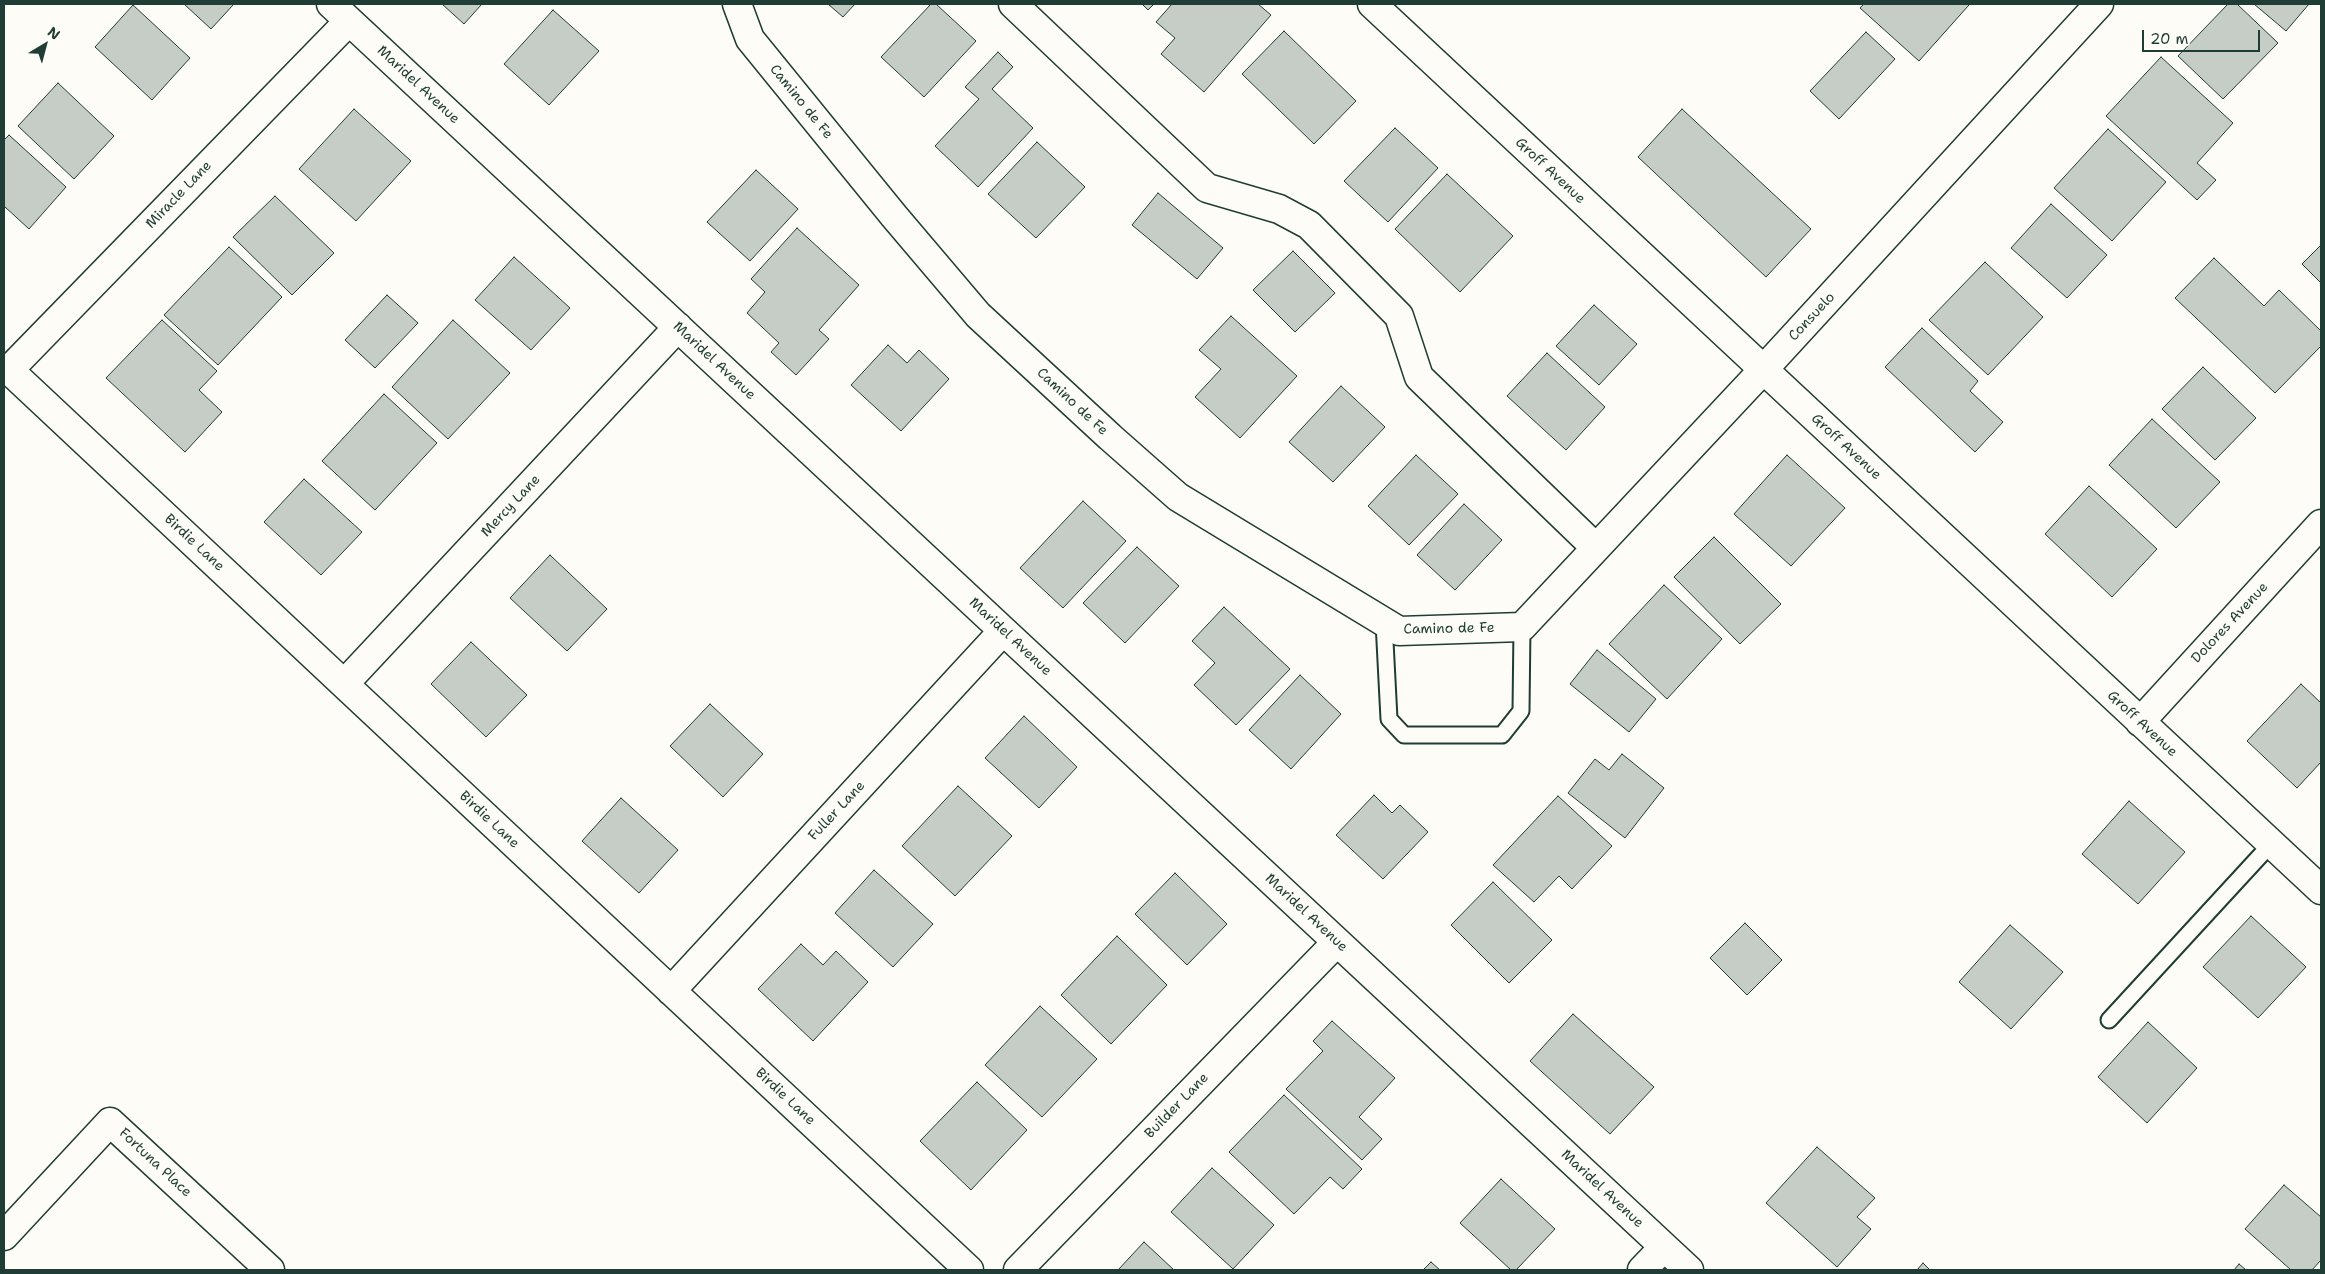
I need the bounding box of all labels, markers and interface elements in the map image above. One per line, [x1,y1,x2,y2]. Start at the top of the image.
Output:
north arrow [20,20,70,70]
scale bar [2145,20,2262,52]
text: N [44,22,64,44]
text: 20 m [2150,29,2189,49]
street label: Maridel Avenue [373,42,463,128]
street label: Camino de Fe [766,61,836,143]
street label: Groff Avenue [1512,134,1588,208]
street label: Miracle Lane [142,158,216,232]
street label: Consuelo [1785,289,1839,345]
street label: Maridel Avenue [669,318,759,404]
street label: Camino de Fe [1033,365,1111,439]
street label: Groff Avenue [1808,410,1884,484]
street label: Mercy Lane [478,471,544,541]
street label: Birdie Lane [160,511,228,575]
street label: Dolores Avenue [2188,579,2272,667]
street label: Maridel Avenue [965,594,1055,680]
street label: Camino de Fe [1403,620,1495,638]
street label: Groff Avenue [2104,687,2180,761]
street label: Fuller Lane [805,778,869,844]
street label: Birdie Lane [455,788,523,852]
street label: Maridel Avenue [1261,870,1351,956]
street label: Birdie Lane [751,1065,819,1129]
street label: Builder Lane [1142,1070,1212,1142]
street label: Fortuna Place [115,1125,195,1201]
street label: Maridel Avenue [1557,1146,1647,1232]

